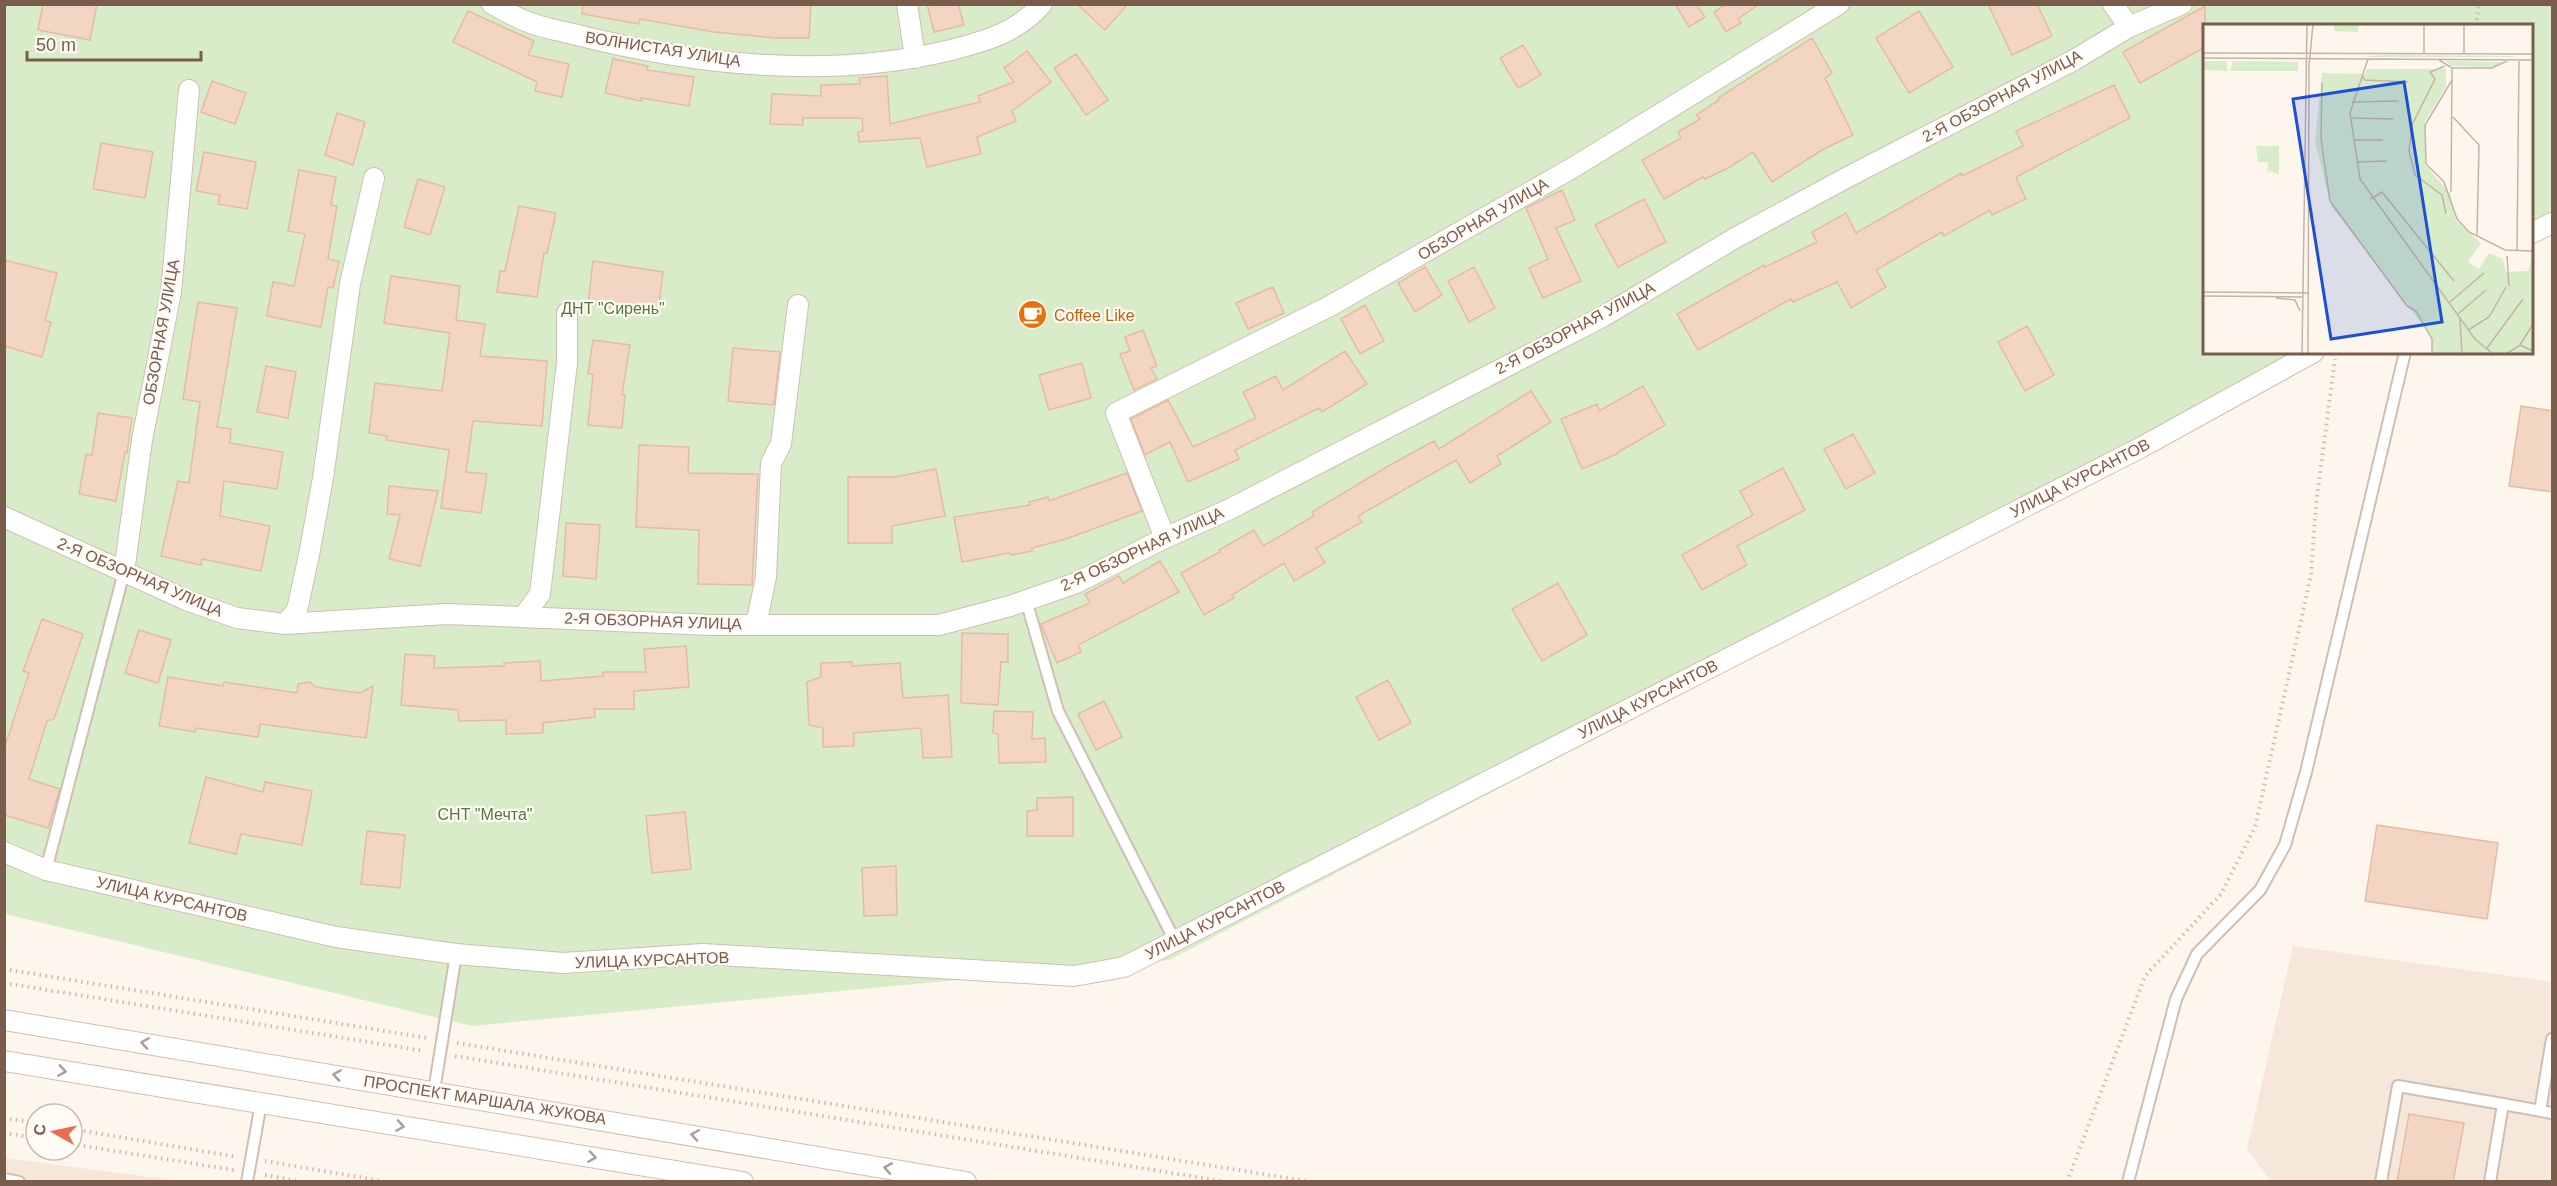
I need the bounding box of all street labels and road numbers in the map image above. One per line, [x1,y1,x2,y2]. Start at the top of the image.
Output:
street label: ВОЛНИСТАЯ УЛИЦА [584,28,742,70]
street label: 2-Я ОБЗОРНАЯ УЛИЦА [1919,47,2085,145]
street label: ОБЗОРНАЯ УЛИЦА [1415,175,1552,263]
street label: ОБЗОРНАЯ УЛИЦА [140,257,182,406]
street label: 2-Я ОБЗОРНАЯ УЛИЦА [1492,279,1658,377]
street label: УЛИЦА КУРСАНТОВ [2007,435,2153,521]
street label: 2-Я ОБЗОРНАЯ УЛИЦА [1058,504,1227,594]
street label: 2-Я ОБЗОРНАЯ УЛИЦА [55,534,226,620]
street label: 2-Я ОБЗОРНАЯ УЛИЦА [564,609,743,633]
street label: УЛИЦА КУРСАНТОВ [1575,656,1721,742]
street label: УЛИЦА КУРСАНТОВ [95,873,249,925]
street label: УЛИЦА КУРСАНТОВ [1142,877,1288,963]
street label: УЛИЦА КУРСАНТОВ [575,949,729,971]
street label: ПРОСПЕКТ МАРШАЛА ЖУКОВА [363,1072,608,1128]

